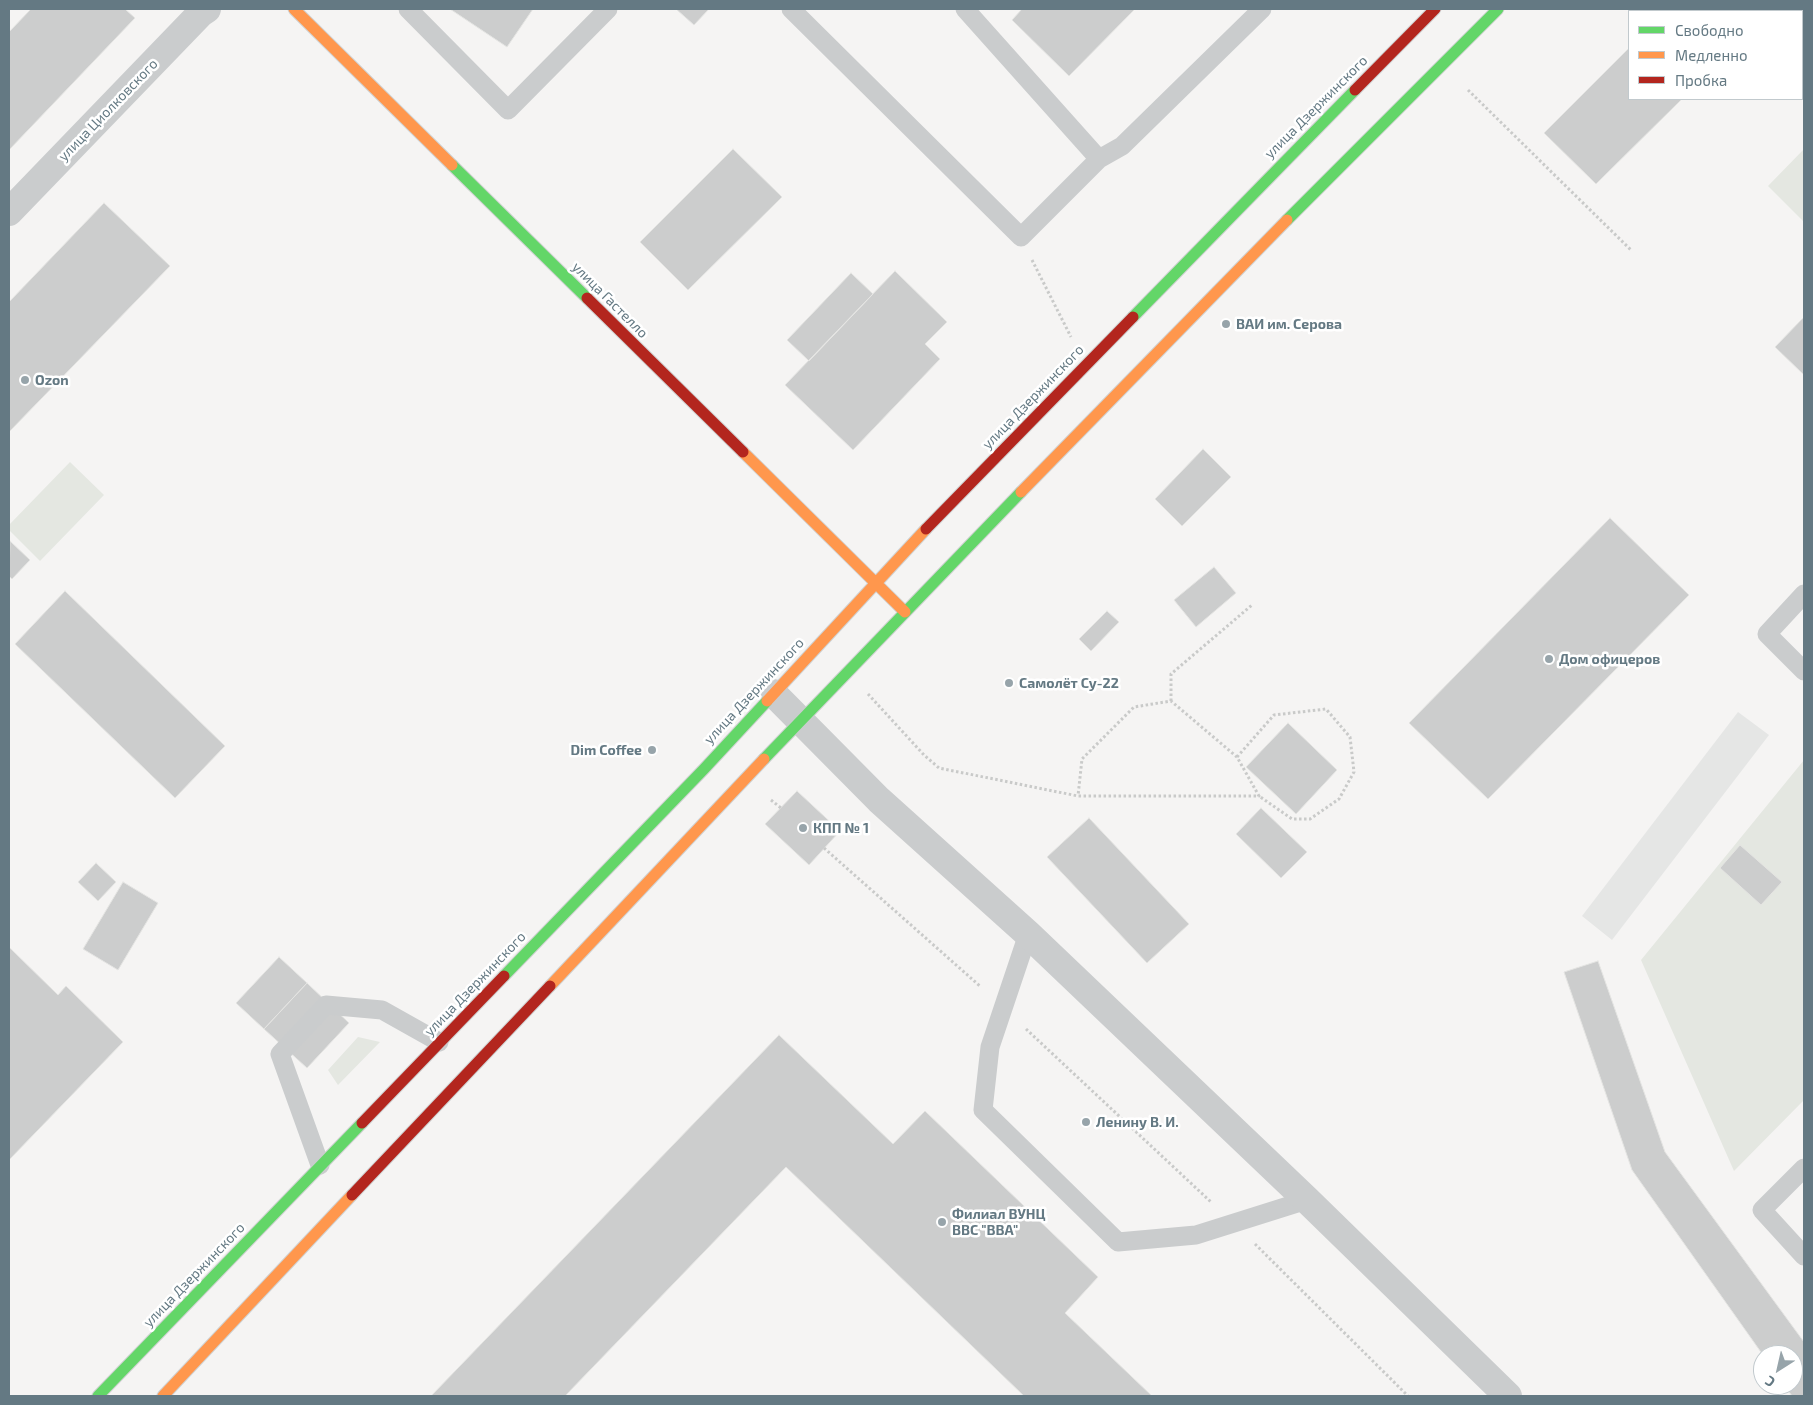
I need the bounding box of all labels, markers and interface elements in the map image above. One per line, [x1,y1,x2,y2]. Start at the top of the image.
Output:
legend [1628,10,1803,100]
text: Свободно [1675,21,1744,39]
text: Медленно [1675,46,1748,64]
street label: улица Дзержинского [1261,52,1371,162]
street label: улица Циолковского [55,55,161,165]
text: Пробка [1675,71,1727,89]
street label: улица Гастелло [569,259,651,341]
place label: ВАИ им. Серова [1236,316,1342,332]
marker: ВАИ им. Серова [1220,318,1232,330]
street label: улица Дзержинского [979,341,1087,453]
place label: Ozon [35,372,69,388]
marker: Ozon [19,374,31,386]
street label: улица Дзержинского [701,635,807,747]
place label: Дом офицеров [1559,651,1660,667]
marker: Дом офицеров [1543,653,1555,665]
place label: Самолёт Су-22 [1019,675,1119,691]
marker: Самолёт Су-22 [1003,677,1015,689]
place label: Dim Coffee [570,742,642,758]
marker: Dim Coffee [646,744,658,756]
place label: КПП № 1 [813,820,869,836]
marker: КПП № 1 [797,822,809,834]
street label: улица Дзержинского [421,928,529,1040]
place label: Ленину В. И. [1096,1114,1179,1130]
marker: Ленину В. И. [1080,1116,1092,1128]
place label: Филиал ВУНЦ ВВС "ВВА" [952,1206,1046,1238]
marker: Филиал ВУНЦ ВВС "ВВА" [936,1216,948,1228]
street label: улица Дзержинского [140,1219,248,1331]
north arrow [1753,1345,1803,1395]
text: С [1761,1373,1778,1391]

